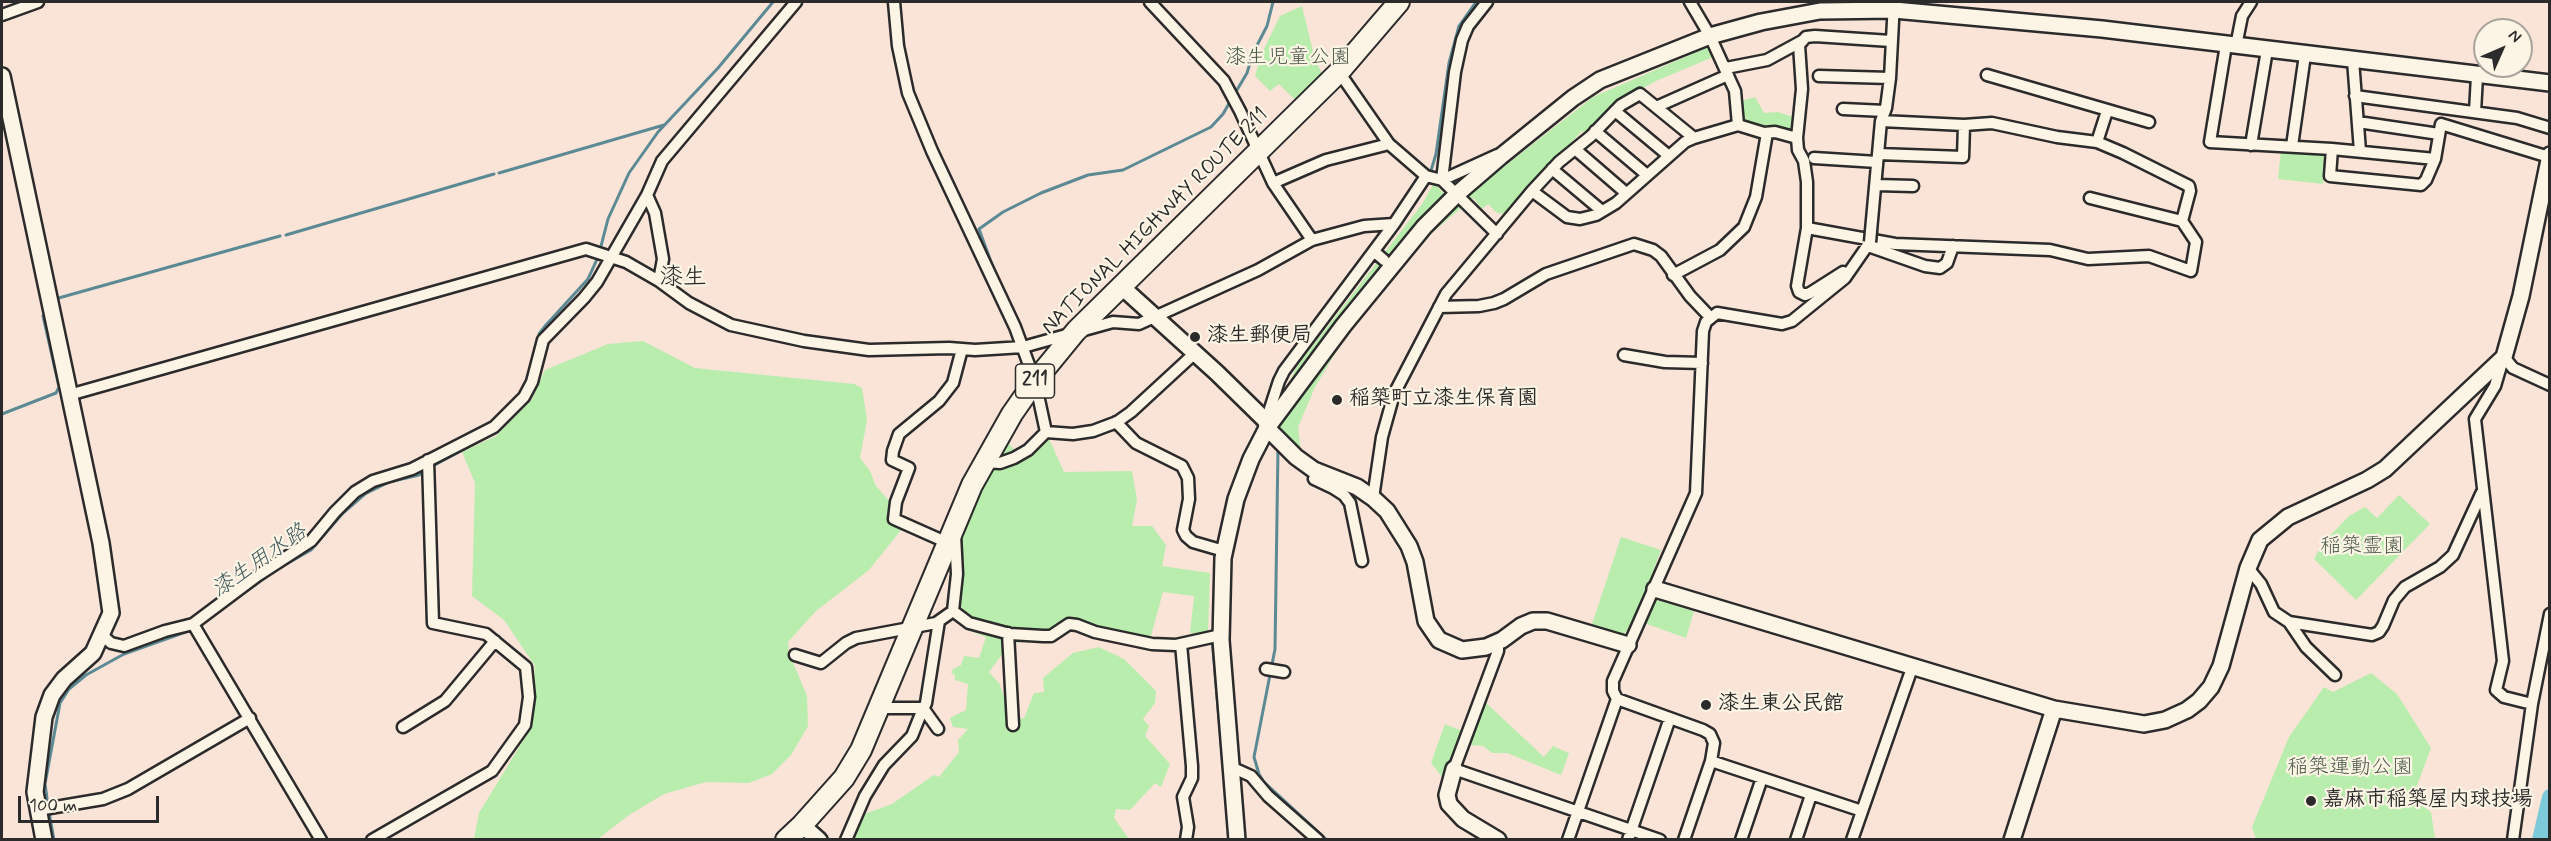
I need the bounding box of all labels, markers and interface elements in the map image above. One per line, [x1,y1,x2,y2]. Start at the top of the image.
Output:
north arrow [2473,18,2533,78]
text: N [2503,25,2526,48]
park label: 漆生児童公園 [1225,46,1351,72]
street label: NATIONAL HIGHWAY ROUTE 211 [1037,103,1275,341]
district label: 漆生 [659,265,707,293]
place label: 漆生郵便局 [1207,324,1312,350]
marker: 漆生郵便局 [1188,330,1202,344]
road number: 211 [1016,364,1054,398]
place label: 稲築町立漆生保育園 [1349,387,1538,413]
marker: 稲築町立漆生保育園 [1330,393,1344,407]
water label: 漆生用水路 [207,520,313,604]
park label: 稲築霊園 [2320,535,2404,561]
place label: 漆生東公民館 [1718,692,1844,718]
marker: 漆生東公民館 [1699,698,1713,712]
park label: 稲築運動公園 [2287,756,2413,782]
scale bar [21,784,162,822]
place label: 嘉麻市稲築屋内球技場 [2323,788,2533,814]
text: 100 m [29,794,77,818]
marker: 嘉麻市稲築屋内球技場 [2304,794,2318,808]

